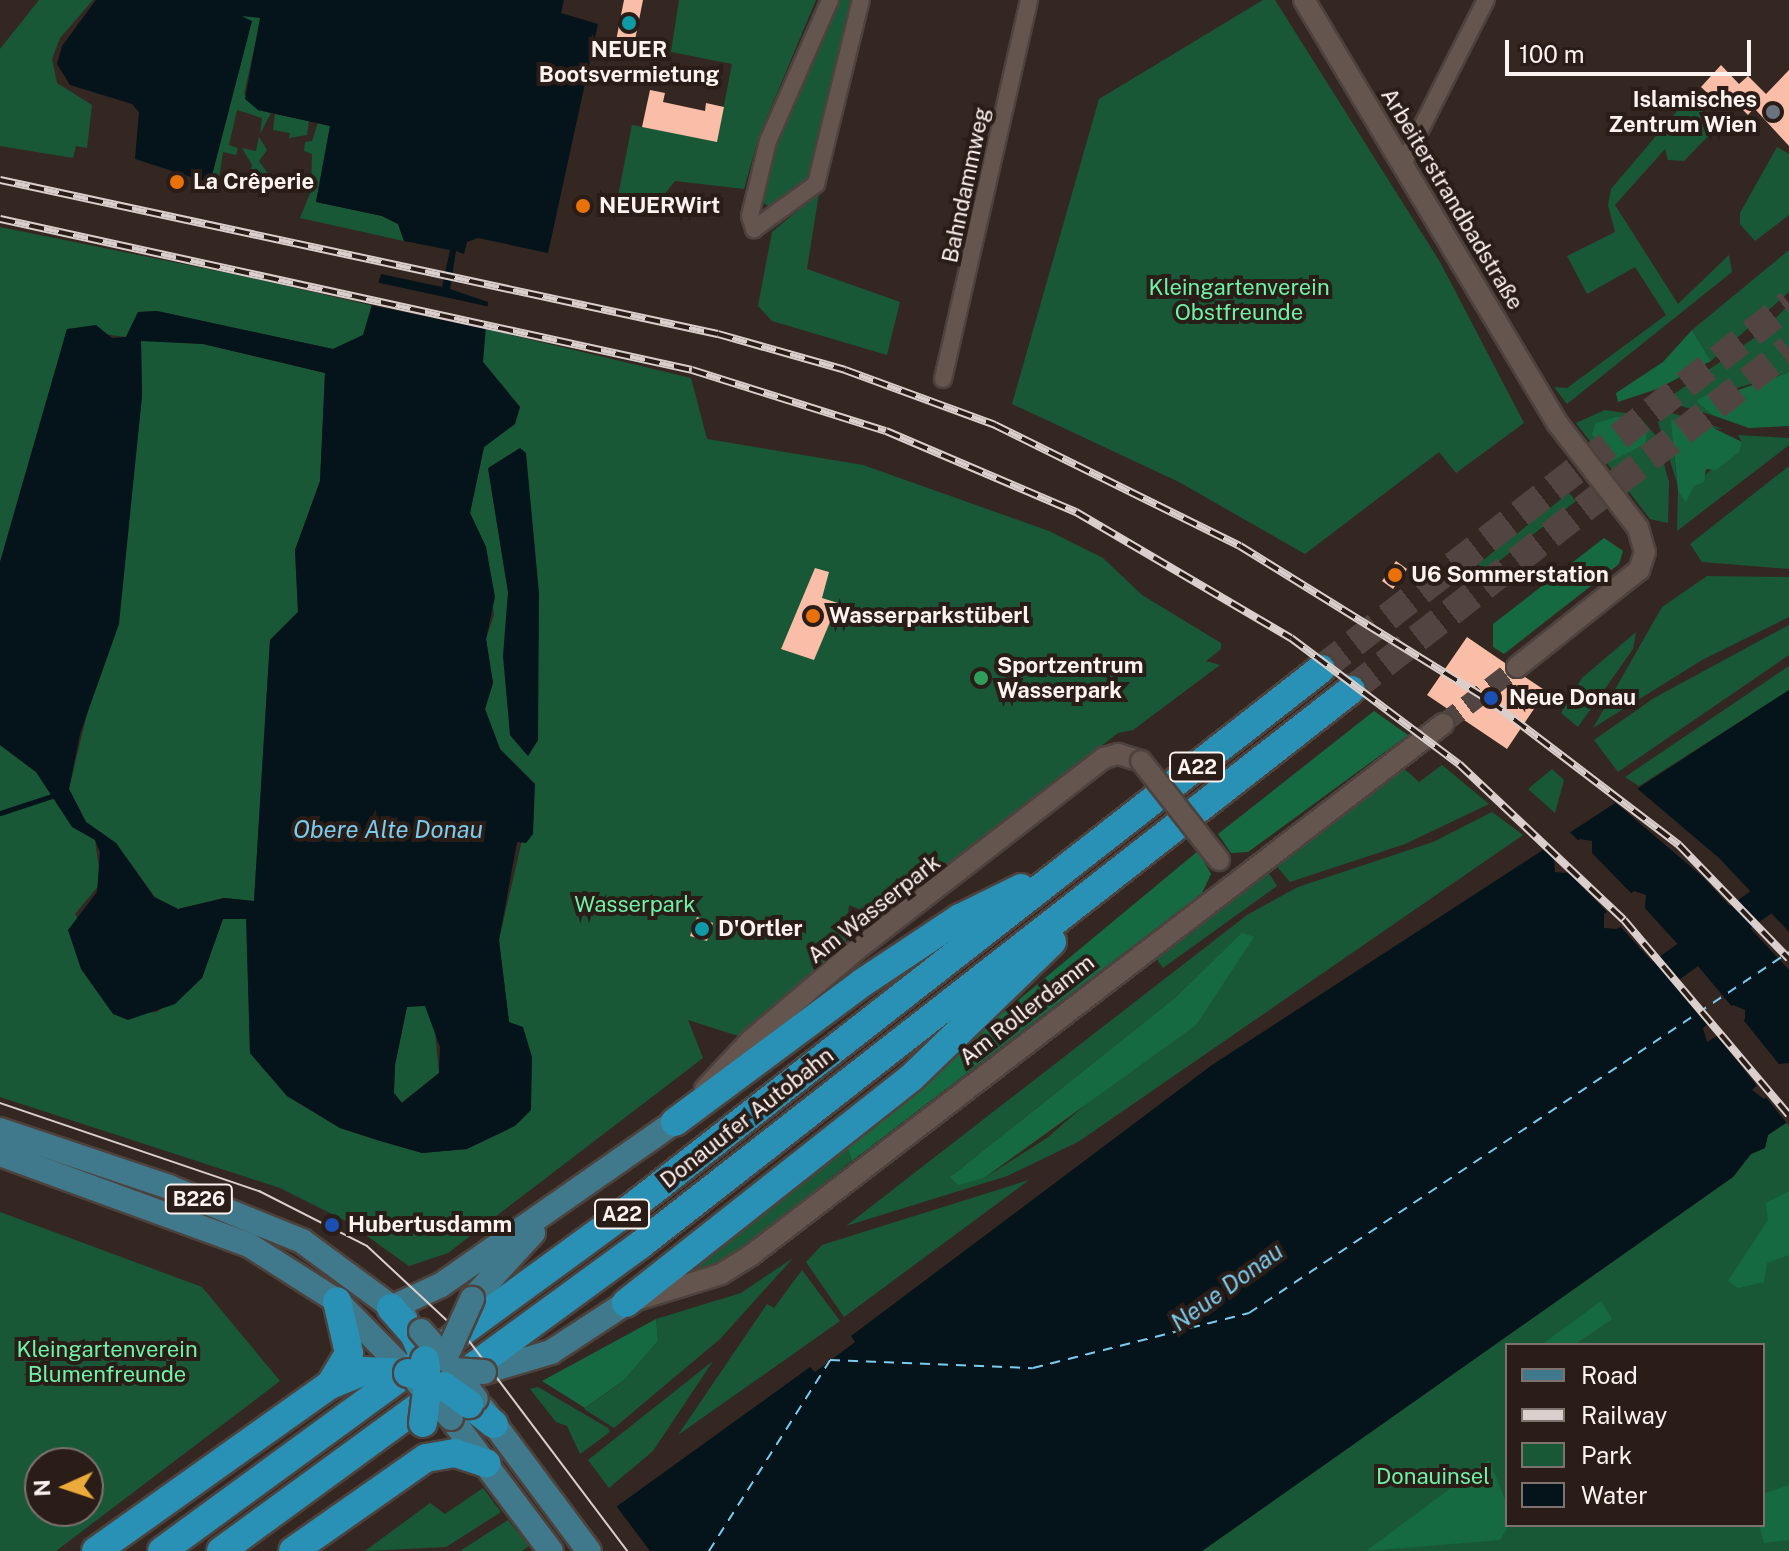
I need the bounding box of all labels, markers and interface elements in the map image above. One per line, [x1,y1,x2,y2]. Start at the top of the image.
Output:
marker: NEUER Bootsvermietung [620,14,638,32]
scale bar [1509,24,1755,74]
place label: NEUER Bootsvermietung [539,36,719,88]
text: 100 m [1519,40,1585,68]
street label: Arbeiterstrandbadstraße [1375,83,1529,315]
place label: Islamisches Zentrum Wien [1608,86,1757,138]
marker: Islamisches Zentrum Wien [1764,103,1782,121]
street label: Bahndammweg [937,105,995,265]
place label: La Crêperie [193,169,314,195]
marker: La Crêperie [168,173,186,191]
place label: NEUERWirt [599,193,720,219]
marker: NEUERWirt [574,197,592,215]
park label: Kleingartenverein Obstfreunde [1148,274,1330,326]
place label: U6 Sommerstation [1411,562,1609,588]
marker: U6 Sommerstation [1386,566,1404,584]
place label: Wasserparkstüberl [829,603,1030,629]
marker: Wasserparkstüberl [804,607,822,625]
place label: Sportzentrum Wasserpark [997,652,1143,704]
marker: Sportzentrum Wasserpark [972,669,990,687]
place label: Neue Donau [1509,685,1636,711]
marker: Neue Donau [1480,687,1502,709]
road number: A22 [1169,751,1225,783]
water label: Obere Alte Donau [293,816,483,844]
street label: Am Wasserpark [802,849,946,969]
park label: Wasserpark [574,892,696,918]
place label: D'Ortler [718,916,802,942]
marker: D'Ortler [693,920,711,938]
street label: Am Rollerdamm [954,949,1100,1071]
street label: Donauufer Autobahn [655,1042,839,1194]
road number: B226 [163,1183,235,1215]
road number: A22 [594,1198,650,1230]
place label: Hubertusdamm [348,1212,512,1238]
marker: Hubertusdamm [323,1216,341,1234]
water label: Neue Donau [1165,1237,1289,1337]
park label: Kleingartenverein Blumenfreunde [16,1336,198,1388]
legend [1505,1343,1765,1527]
text: Road [1581,1361,1638,1389]
text: Railway [1581,1401,1667,1429]
text: Park [1581,1441,1632,1469]
north arrow [24,1447,104,1527]
park label: Donauinsel [1376,1464,1490,1490]
text: N [29,1479,55,1497]
text: Water [1581,1481,1648,1509]

